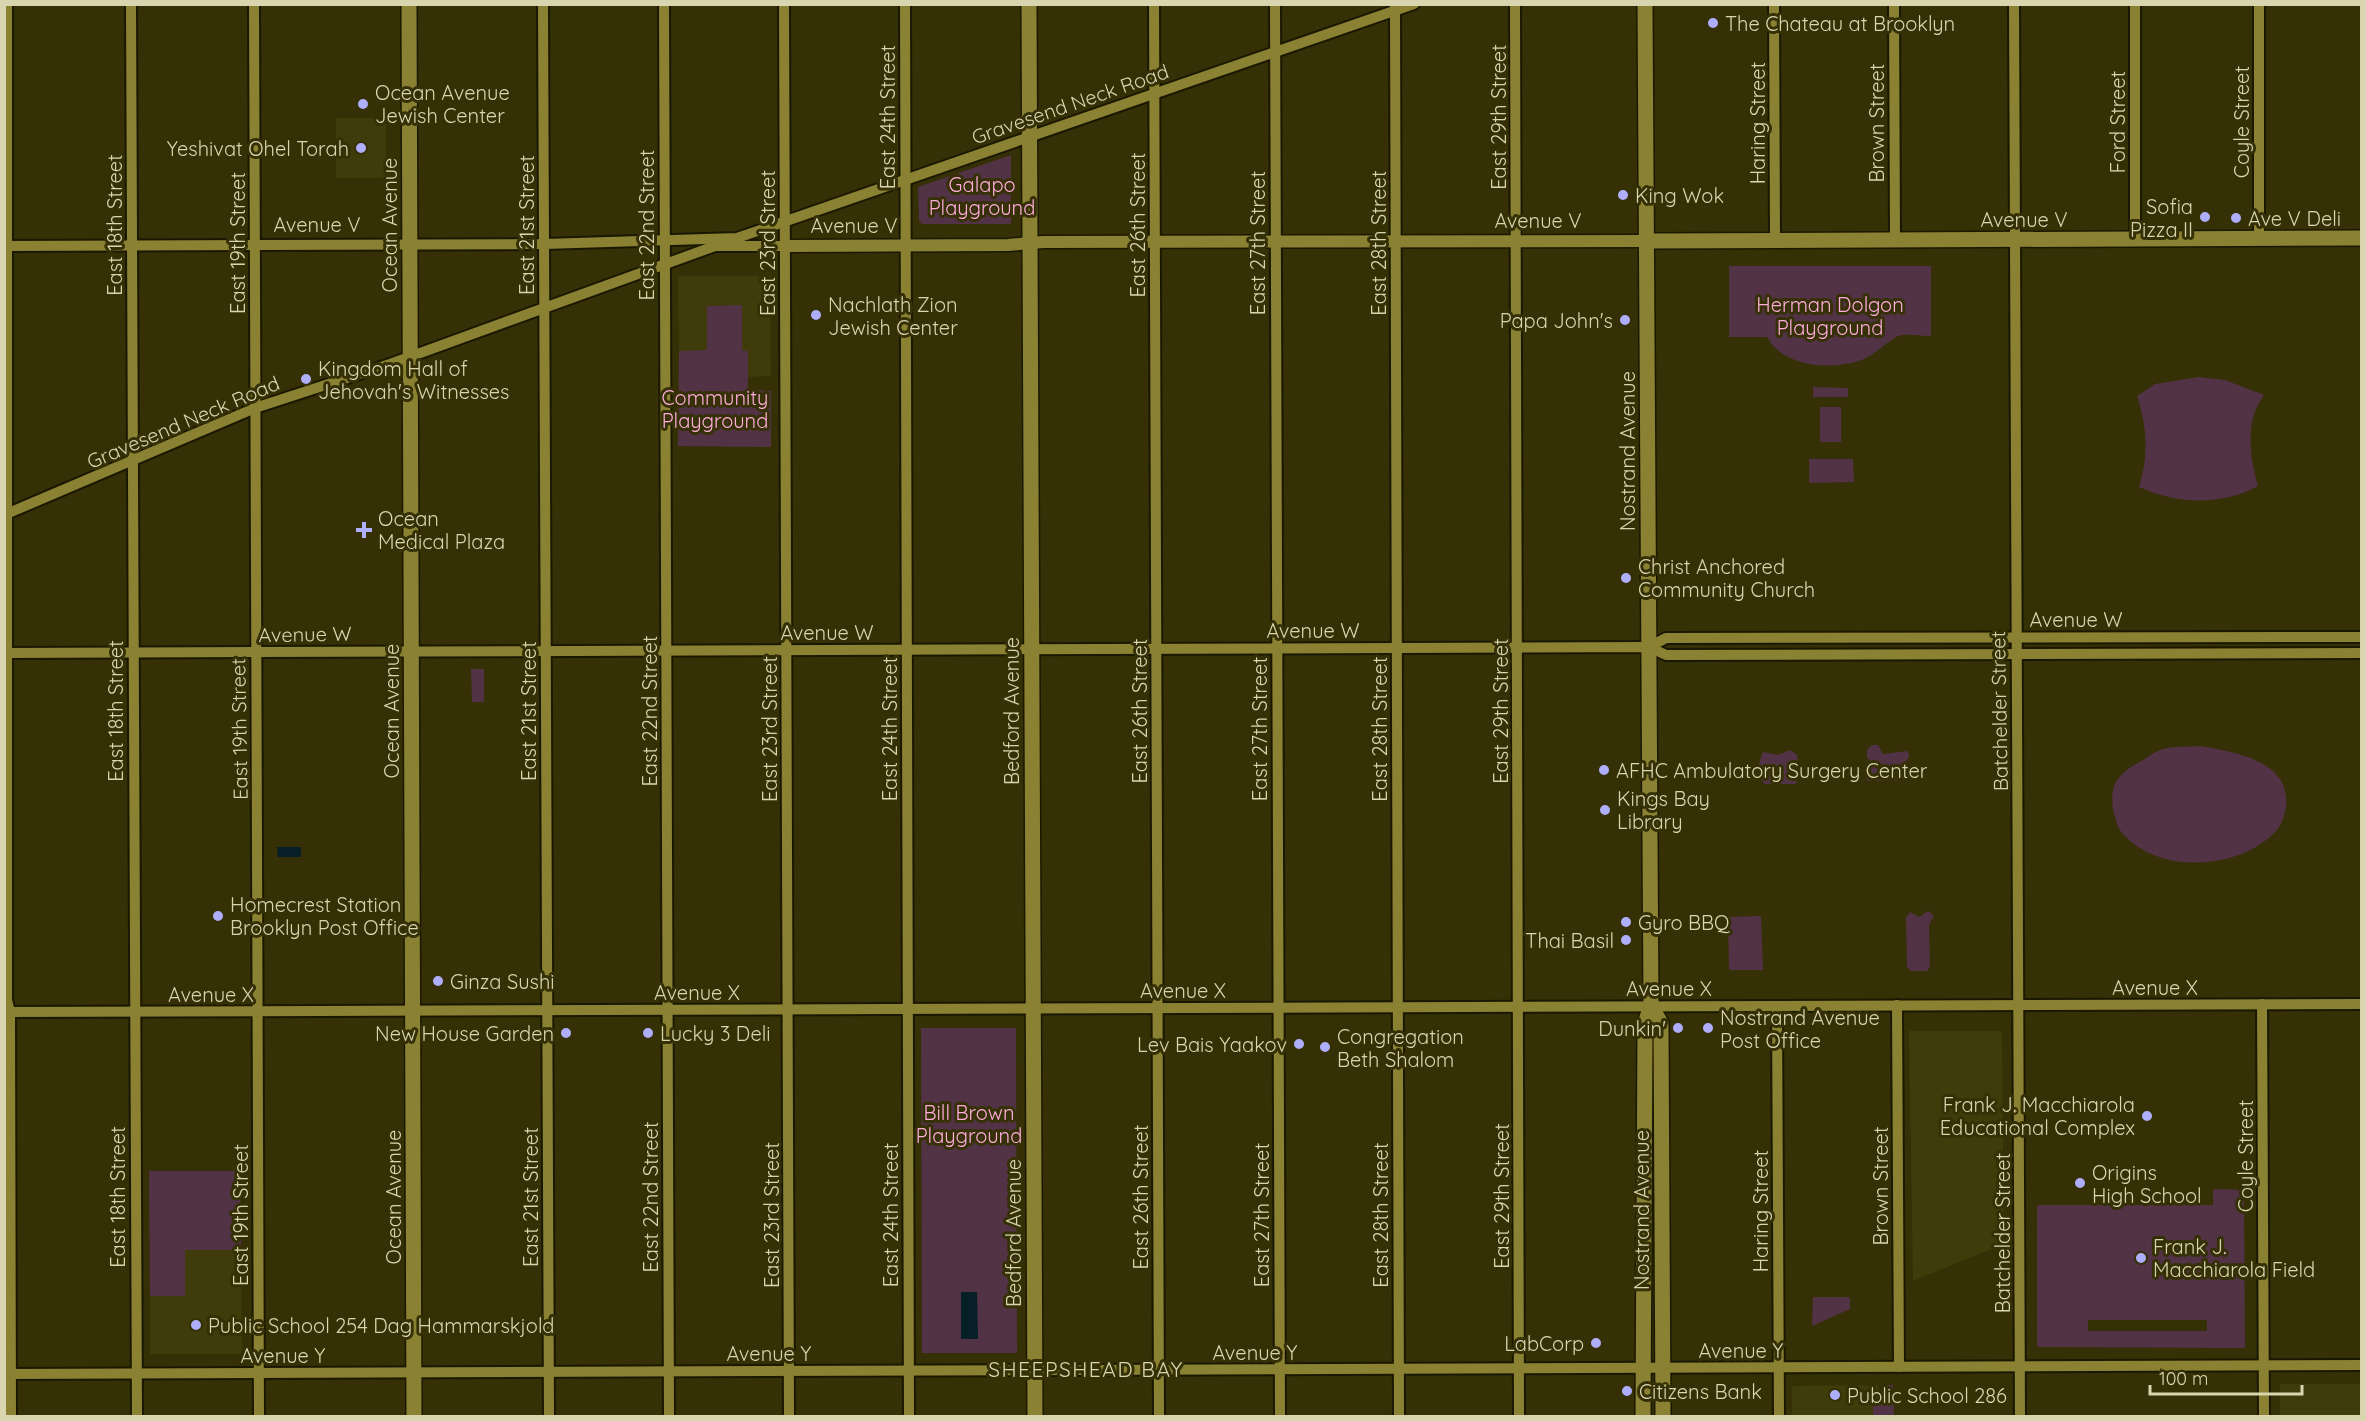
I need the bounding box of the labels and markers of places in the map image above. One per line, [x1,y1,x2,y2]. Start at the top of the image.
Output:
place label: The Chateau at Brooklyn [1725,11,1955,36]
marker: The Chateau at Brooklyn [1706,16,1720,30]
place label: Ocean Avenue Jewish Center [375,80,510,128]
marker: Ocean Avenue Jewish Center [356,97,370,111]
place label: Yeshivat Ohel Torah [167,136,349,161]
marker: Yeshivat Ohel Torah [354,141,368,155]
place label: King Wok [1635,183,1724,208]
marker: King Wok [1616,188,1630,202]
place label: Sofia Pizza II [2130,194,2193,242]
place label: Ave V Deli [2248,206,2341,231]
marker: Sofia Pizza II [2198,210,2212,224]
marker: Ave V Deli [2229,211,2243,225]
place label: Nachlath Zion Jewish Center [828,292,958,340]
marker: Nachlath Zion Jewish Center [809,308,823,322]
place label: Papa John's [1500,308,1613,333]
marker: Papa John's [1618,313,1632,327]
place label: Kingdom Hall of Jehovah's Witnesses [318,356,509,404]
marker: Kingdom Hall of Jehovah's Witnesses [299,372,313,386]
place label: Ocean Medical Plaza [378,506,505,554]
marker: Ocean Medical Plaza [355,521,373,539]
place label: Christ Anchored Community Church [1638,554,1815,602]
marker: Christ Anchored Community Church [1619,571,1633,585]
place label: AFHC Ambulatory Surgery Center [1616,758,1928,783]
marker: AFHC Ambulatory Surgery Center [1597,763,1611,777]
place label: Kings Bay Library [1617,786,1710,834]
marker: Kings Bay Library [1598,803,1612,817]
place label: Homecrest Station Brooklyn Post Office [230,892,419,940]
marker: Homecrest Station Brooklyn Post Office [211,909,225,923]
place label: Gyro BBQ [1638,910,1730,935]
marker: Gyro BBQ [1619,915,1633,929]
place label: Thai Basil [1525,928,1614,953]
marker: Thai Basil [1619,933,1633,947]
place label: Ginza Sushi [450,969,555,994]
marker: Ginza Sushi [431,974,445,988]
place label: Nostrand Avenue Post Office [1720,1005,1880,1053]
place label: Dunkin' [1598,1016,1666,1041]
place label: New House Garden [375,1021,554,1046]
place label: Lucky 3 Deli [660,1021,771,1046]
marker: Dunkin' [1671,1021,1685,1035]
marker: Nostrand Avenue Post Office [1701,1021,1715,1035]
place label: Congregation Beth Shalom [1337,1024,1464,1072]
marker: New House Garden [559,1026,573,1040]
marker: Lucky 3 Deli [641,1026,655,1040]
place label: Lev Bais Yaakov [1137,1032,1287,1057]
marker: Lev Bais Yaakov [1292,1037,1306,1051]
marker: Congregation Beth Shalom [1318,1040,1332,1054]
place label: Frank J. Macchiarola Educational Complex [1940,1092,2135,1140]
marker: Frank J. Macchiarola Educational Complex [2140,1109,2154,1123]
place label: Origins High School [2092,1160,2202,1208]
marker: Origins High School [2073,1176,2087,1190]
place label: Frank J. Macchiarola Field [2153,1234,2315,1282]
marker: Frank J. Macchiarola Field [2134,1251,2148,1265]
place label: Public School 254 Dag Hammarskjold [208,1313,554,1338]
marker: Public School 254 Dag Hammarskjold [189,1318,203,1332]
place label: LabCorp [1504,1331,1584,1356]
marker: LabCorp [1589,1336,1603,1350]
place label: Citizens Bank [1639,1379,1762,1404]
place label: Public School 286 [1847,1383,2007,1408]
marker: Citizens Bank [1620,1384,1634,1398]
marker: Public School 286 [1828,1388,1842,1402]

